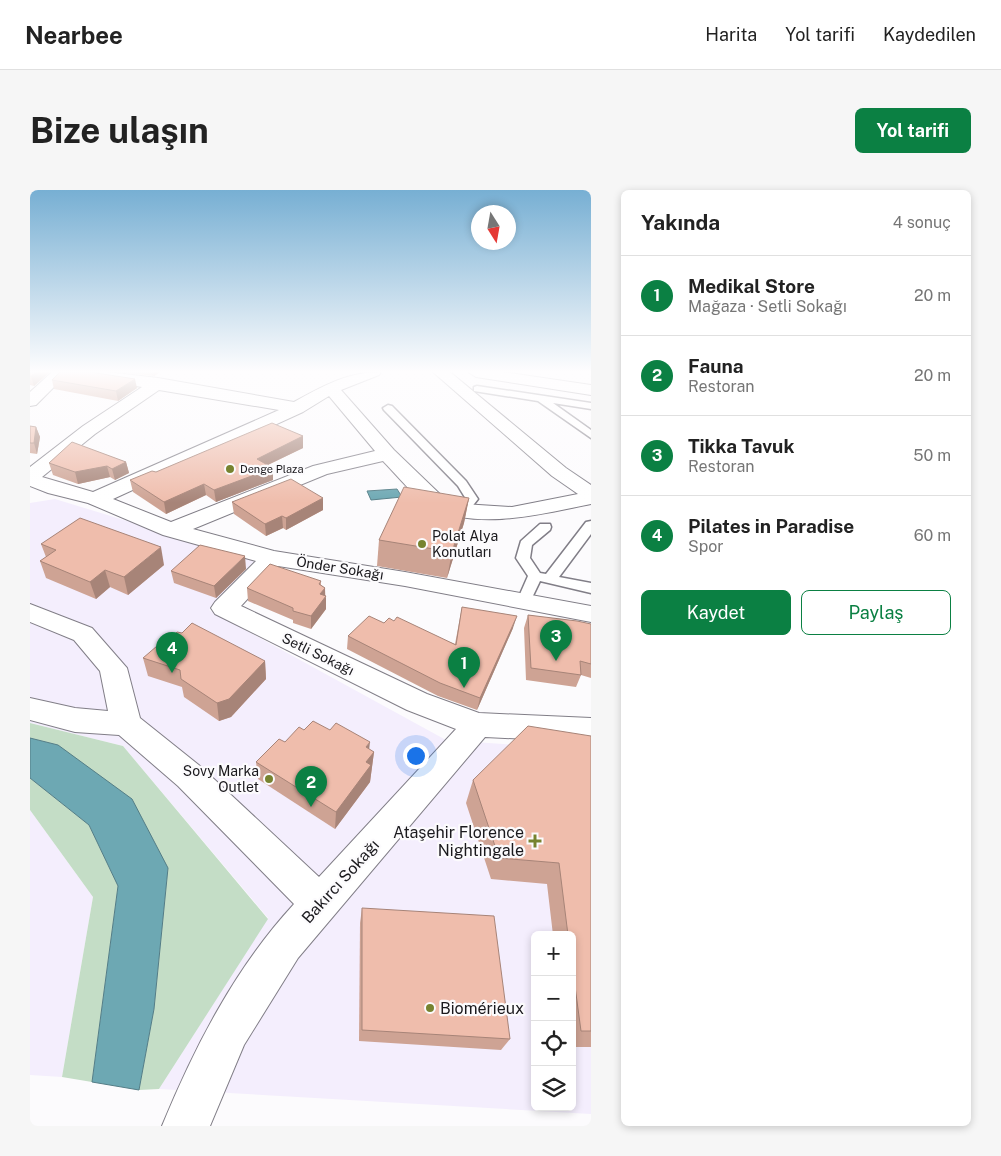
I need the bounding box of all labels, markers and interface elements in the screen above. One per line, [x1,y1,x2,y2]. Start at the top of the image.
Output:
text: Nearbee [25,21,123,49]
text: Harita [705,24,757,45]
text: Yol tarifi [785,24,855,45]
text: Kaydedilen [883,24,976,45]
button: Yol tarifi [855,108,971,153]
text: Bize ulaşın [30,110,209,151]
north arrow [471,205,516,250]
text: Yakında [641,210,720,235]
text: 4 sonuç [893,213,951,232]
text: Medikal Store [688,275,815,297]
text: 1 [654,286,660,305]
text: 20 m [914,286,951,305]
text: Mağaza · Setli Sokağı [688,297,847,316]
text: Fauna [688,355,744,377]
text: 2 [652,366,662,385]
text: 20 m [914,366,951,385]
text: Restoran [688,377,755,396]
text: Tikka Tavuk [688,435,794,457]
text: 3 [652,446,662,465]
text: 50 m [913,446,951,465]
text: Restoran [688,457,755,476]
marker: Denge Plaza [224,463,236,475]
place label: Denge Plaza [240,463,303,475]
text: Pilates in Paradise [688,515,854,537]
text: 4 [652,526,662,545]
text: 60 m [914,526,951,545]
place label: Polat Alya Konutları [432,528,498,560]
text: Spor [688,537,724,556]
marker: Polat Alya Konutları [416,538,428,550]
street label: Önder Sokağı [295,551,385,583]
button: Kaydet [641,590,791,635]
button: Paylaş [801,590,951,635]
pin: 3 [540,620,572,661]
street label: Setli Sokağı [279,630,357,678]
pin: 4 [156,632,188,673]
pin: 1 [448,647,480,688]
your location [403,743,429,769]
place label: Sovy Marka Outlet [183,763,259,795]
pin: 2 [295,766,327,807]
marker: Sovy Marka Outlet [263,773,275,785]
place label: Ataşehir Florence Nightingale [393,823,524,860]
marker: Ataşehir Florence Nightingale [528,834,542,848]
street label: Bakırcı Sokağı [298,836,383,927]
map controls [531,931,576,1111]
button: + [531,931,576,976]
button: − [531,976,576,1021]
place label: Biomérieux [440,999,524,1018]
marker: Biomérieux [424,1002,436,1014]
button: locate [531,1021,576,1066]
button: layers [531,1066,576,1111]

